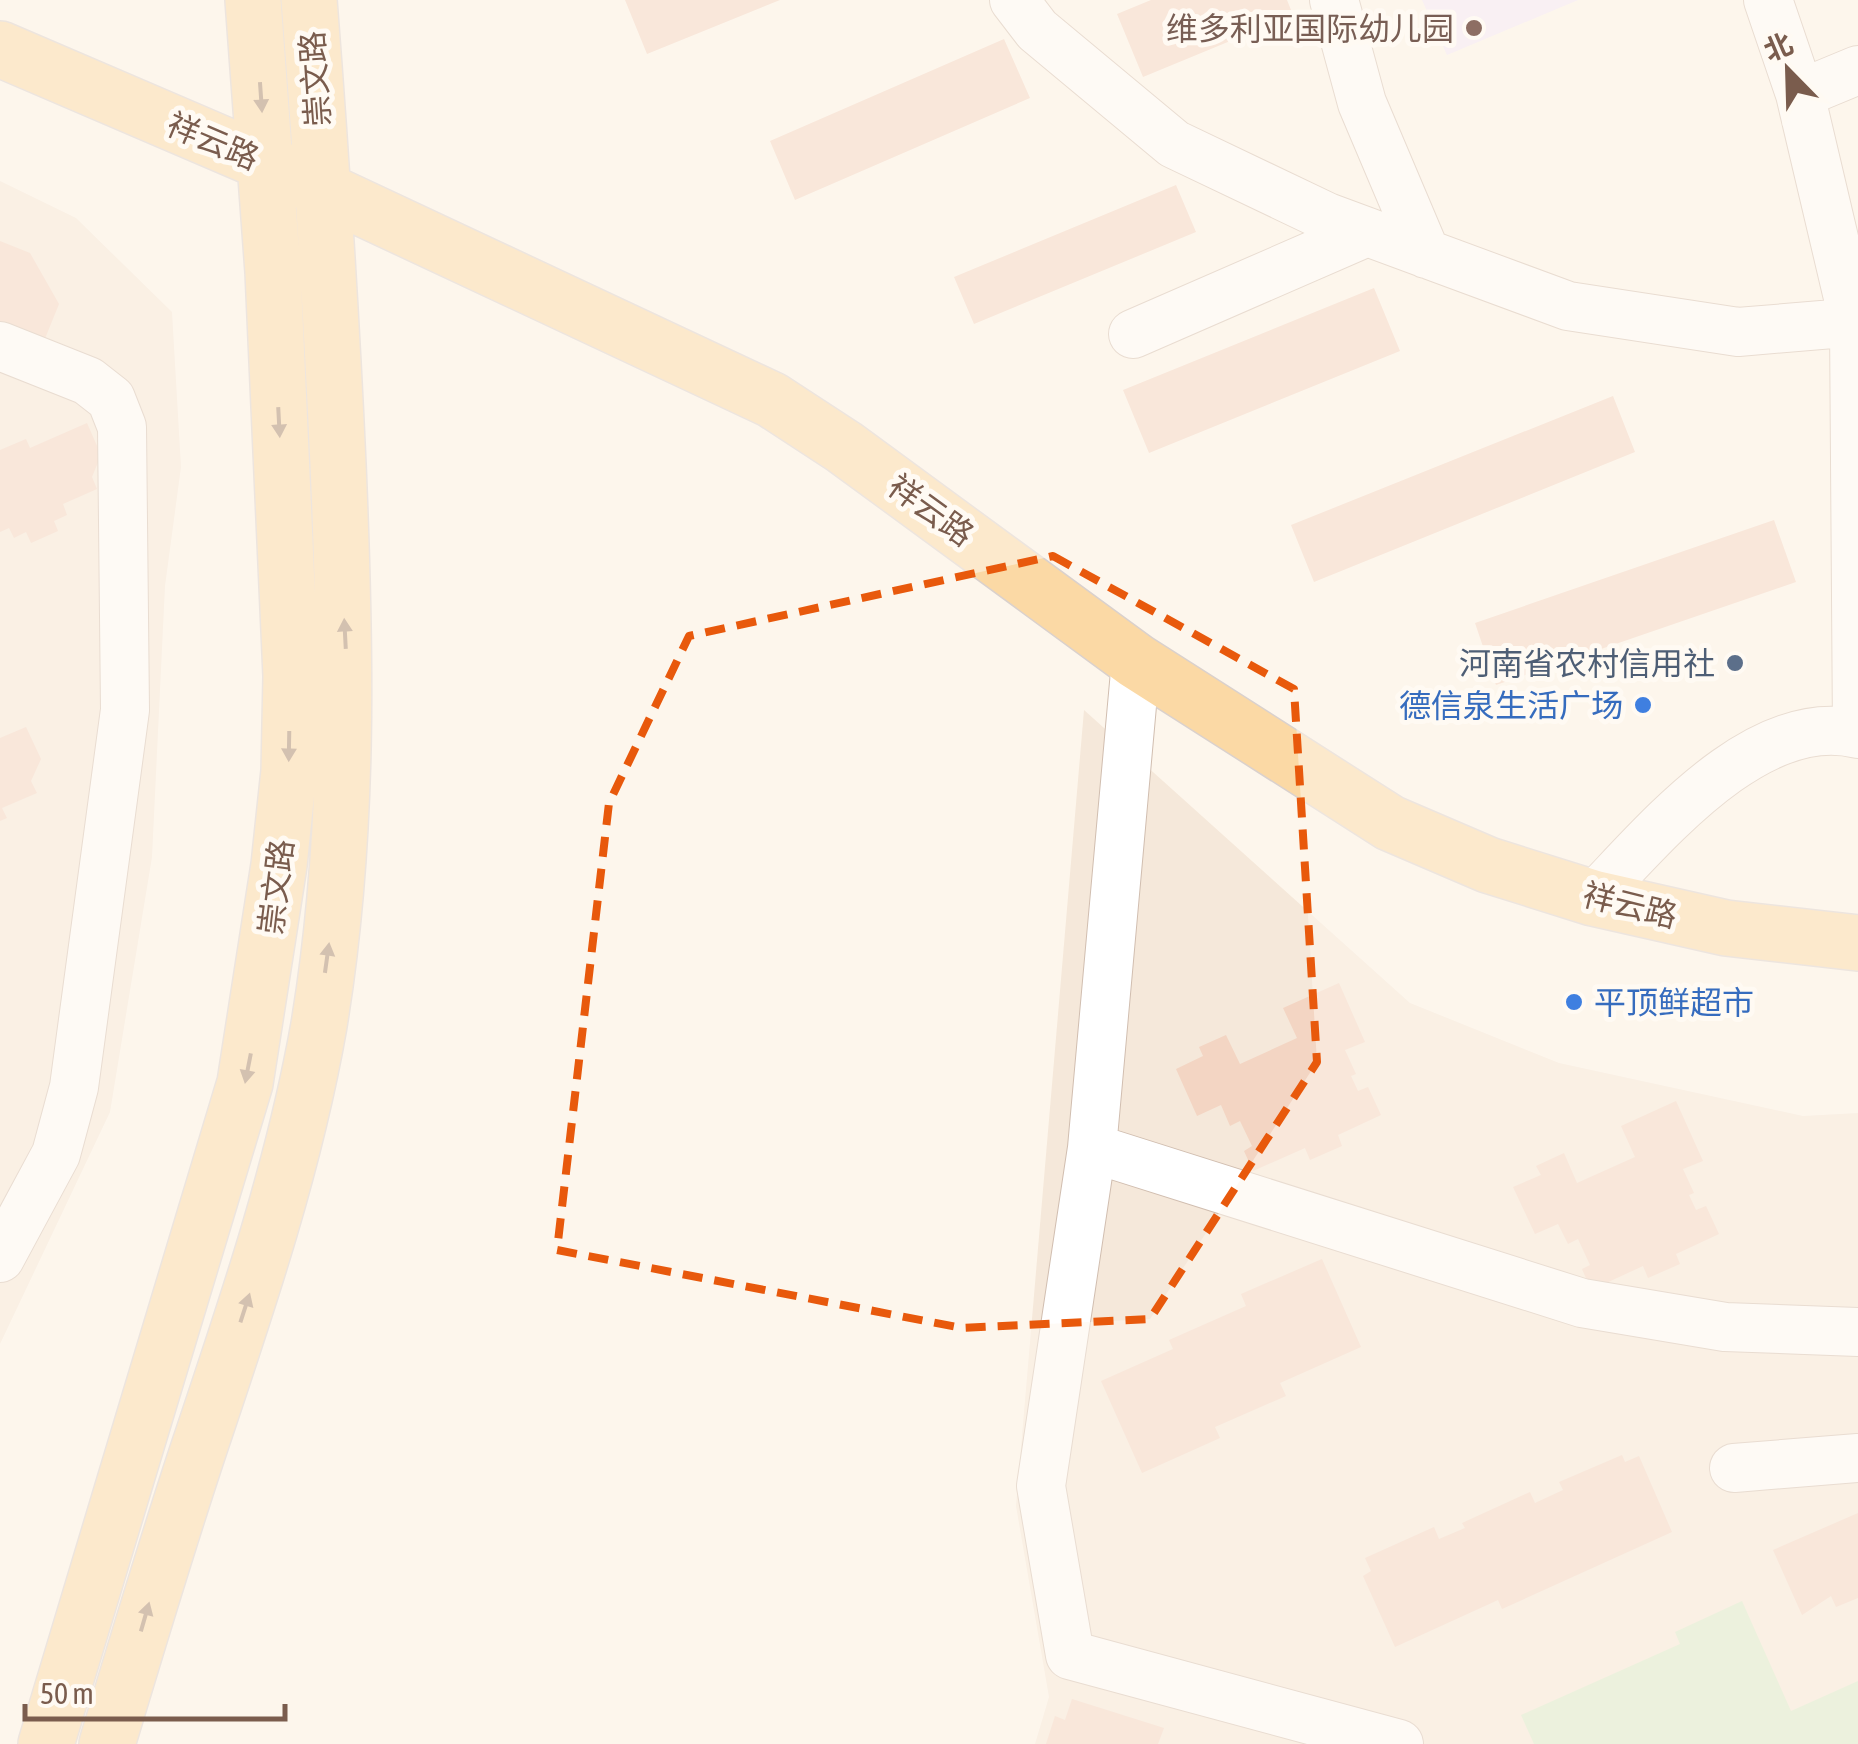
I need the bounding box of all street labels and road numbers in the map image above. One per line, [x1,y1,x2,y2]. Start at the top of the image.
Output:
street label: 崇文路 [293,30,337,128]
street label: 祥云路 [162,105,264,177]
street label: 祥云路 [881,467,981,553]
street label: 崇文路 [252,837,300,937]
street label: 祥云路 [1579,875,1681,935]

